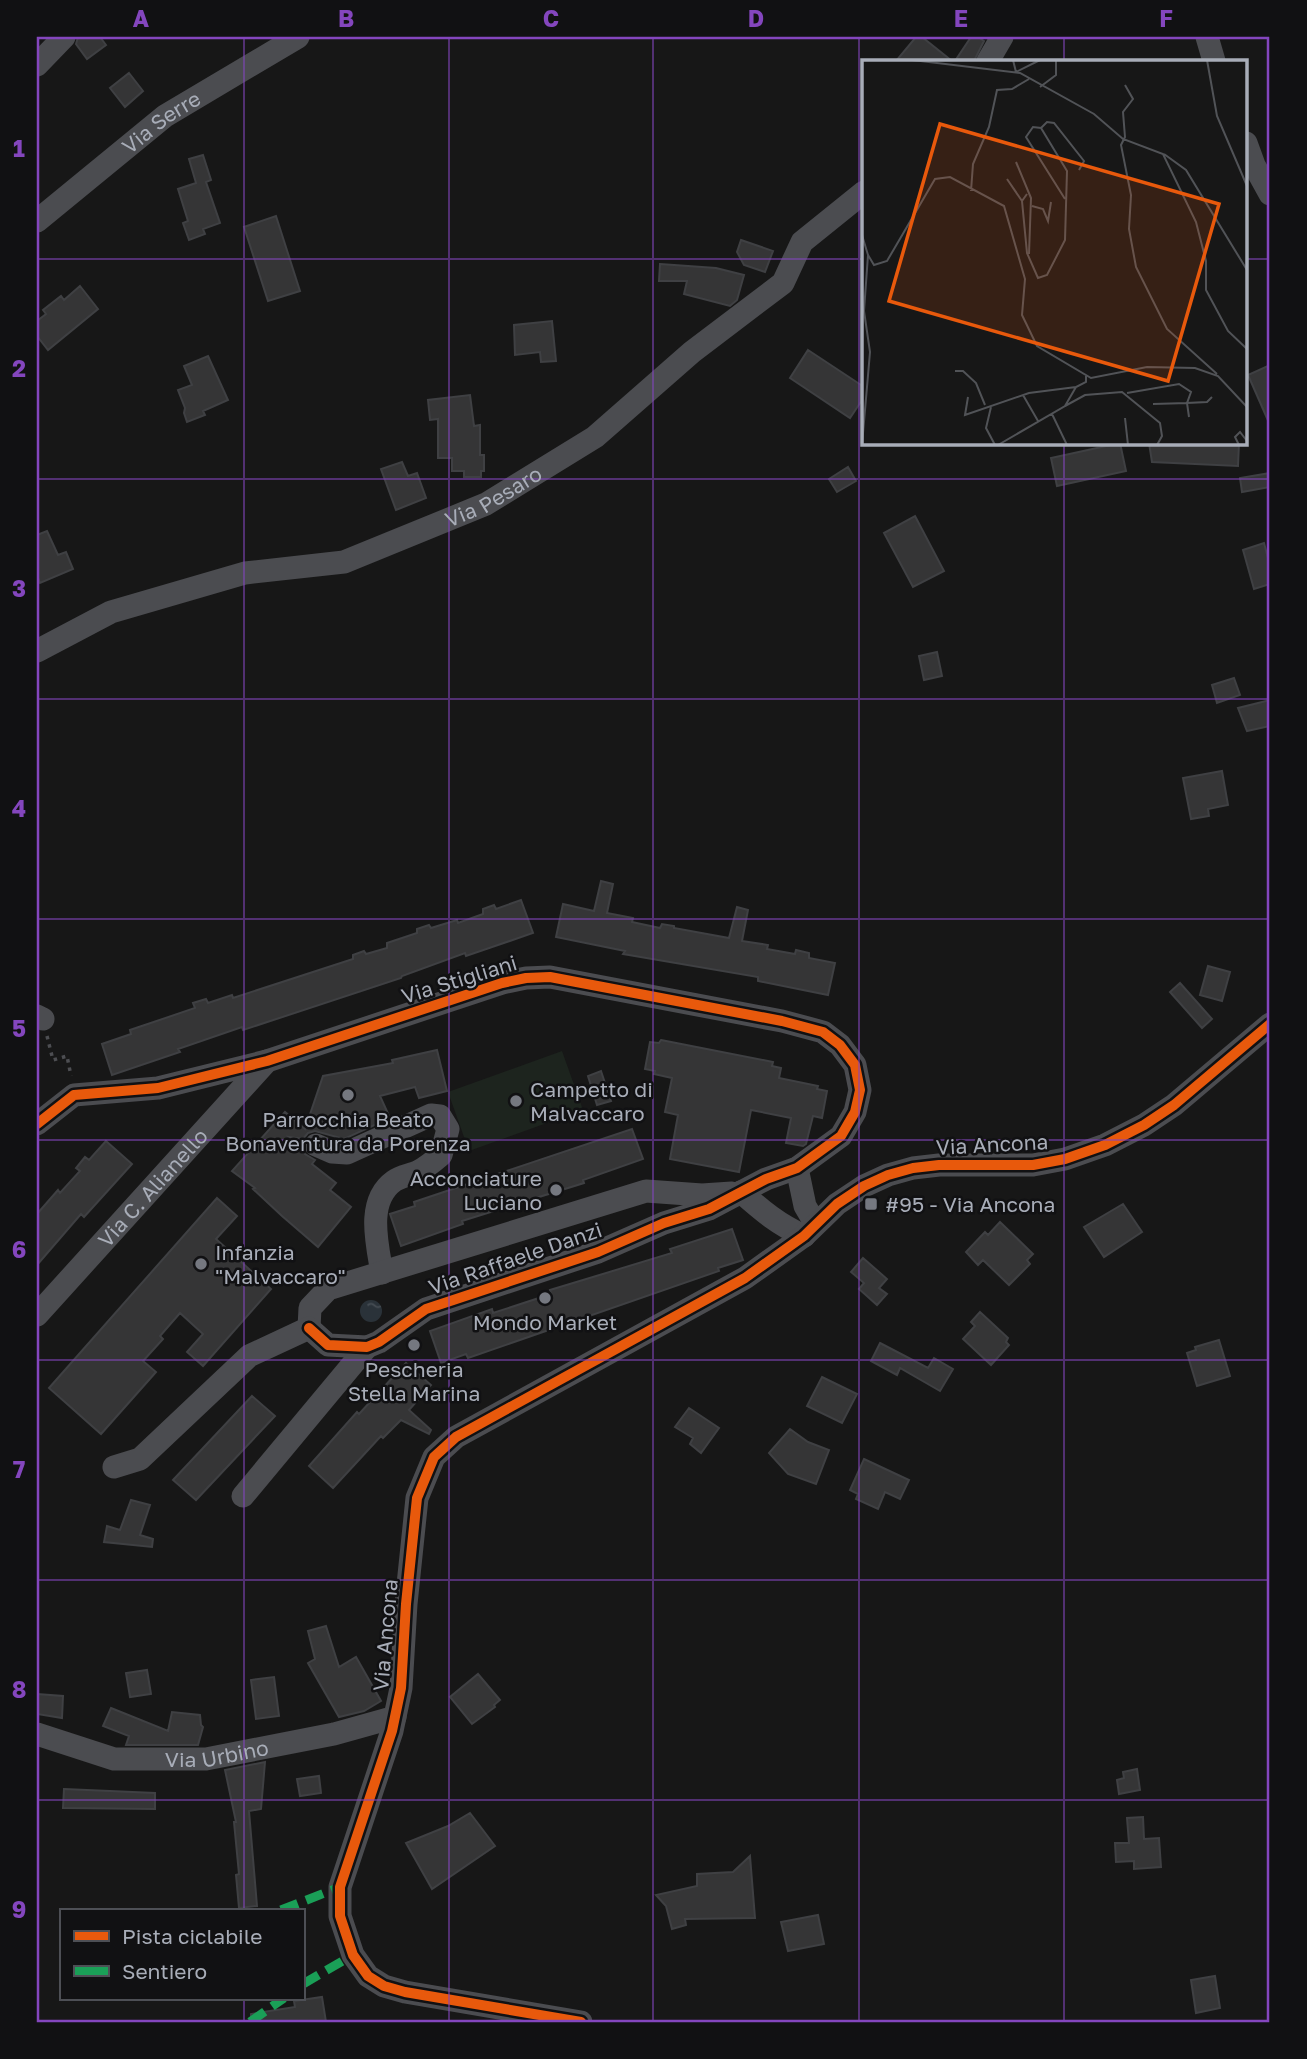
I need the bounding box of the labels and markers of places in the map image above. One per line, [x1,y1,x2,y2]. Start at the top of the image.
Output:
place label: Campetto di Malvaccaro [530,1076,653,1126]
marker: Parrocchia Beato Bonaventura da Porenza [340,1087,356,1103]
marker: Campetto di Malvaccaro [508,1093,524,1109]
place label: Parrocchia Beato Bonaventura da Porenza [225,1106,471,1156]
place label: Acconciature Luciano [410,1165,542,1215]
marker: Acconciature Luciano [548,1182,564,1198]
place label: #95 - Via Ancona [885,1191,1055,1217]
marker: #95 - Via Ancona [863,1196,879,1212]
place label: Infanzia "Malvaccaro" [215,1239,346,1289]
marker: Infanzia "Malvaccaro" [193,1256,209,1272]
marker: Mondo Market [537,1290,553,1306]
place label: Mondo Market [473,1309,617,1335]
marker: Pescheria Stella Marina [406,1337,422,1353]
place label: Pescheria Stella Marina [348,1356,480,1406]

